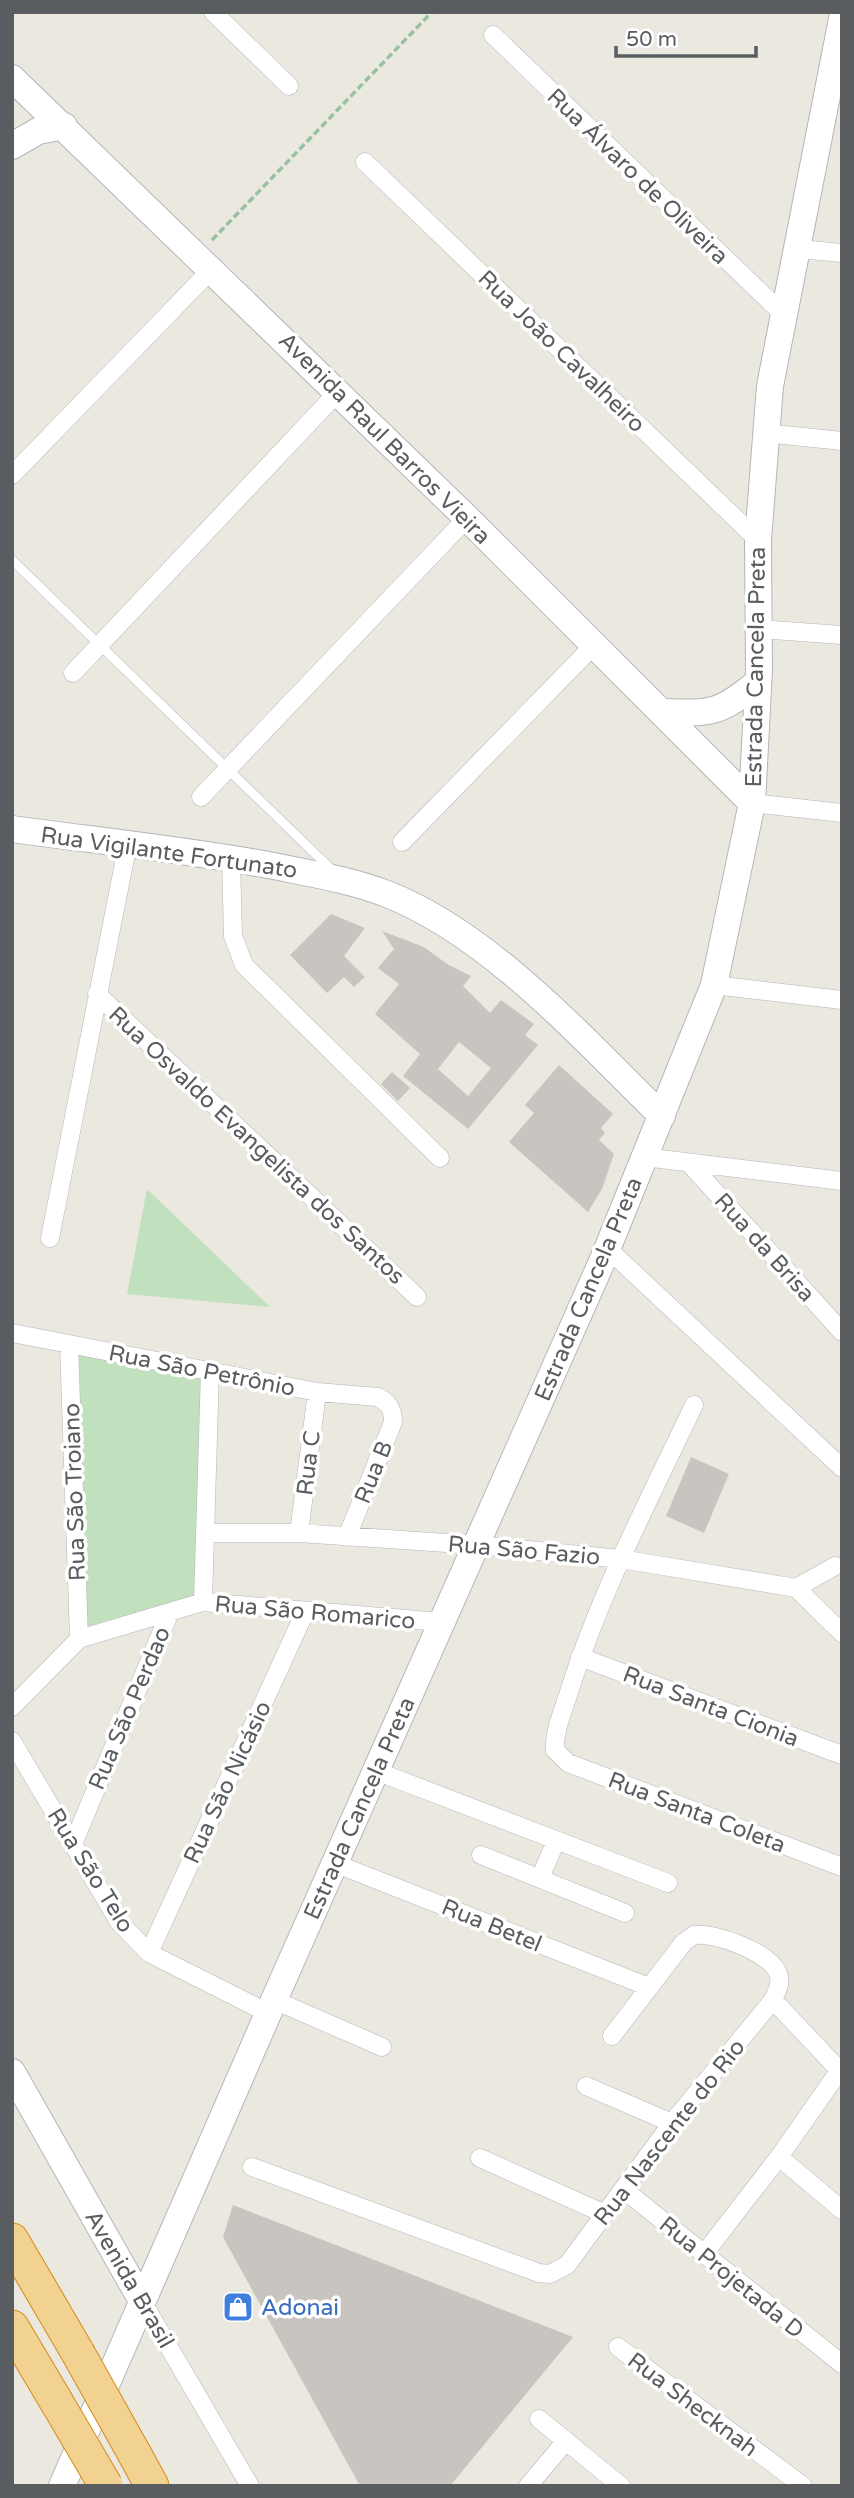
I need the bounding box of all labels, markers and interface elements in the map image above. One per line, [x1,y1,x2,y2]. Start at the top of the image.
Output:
scale bar [616,14,756,58]
text: 50 m [626,27,677,52]
street label: Rua Álvaro de Oliveira [541,83,734,271]
street label: Rua João Cavalheiro [472,265,651,439]
street label: Avenida Raul Barros Vieira [272,327,496,551]
street label: Estrada Cancela Preta [740,546,772,788]
street label: Rua Vigilante Fortunato [39,821,299,885]
street label: Rua Osvaldo Evangelista dos Santos [102,1001,410,1291]
street label: Estrada Cancela Preta [529,1173,649,1406]
street label: Rua da Brisa [708,1187,820,1308]
street label: Rua São Petrônio [106,1339,297,1403]
street label: Rua São Troiano [58,1402,92,1581]
street label: Rua C [291,1429,327,1497]
street label: Rua B [349,1437,399,1508]
street label: Rua São Fazio [447,1530,601,1572]
street label: Rua São Romarico [213,1590,416,1636]
street label: Rua São Perdao [83,1623,177,1794]
street label: Rua Santa Cionia [619,1661,803,1753]
street label: Estrada Cancela Preta [298,1693,422,1924]
street label: Rua São Nicásio [178,1697,278,1868]
street label: Rua Santa Coleta [604,1766,789,1860]
street label: Rua São Telo [41,1803,140,1938]
street label: Rua Betel [437,1893,546,1959]
street label: Rua Nascente do Rio [588,2034,751,2231]
street label: Avenida Brasil [78,2206,180,2353]
street label: Rua Projetada D [653,2211,809,2345]
shop icon: Adonai [221,2290,255,2324]
place label: Adonai [261,2294,339,2322]
street label: Rua Shecknah [622,2347,763,2463]

